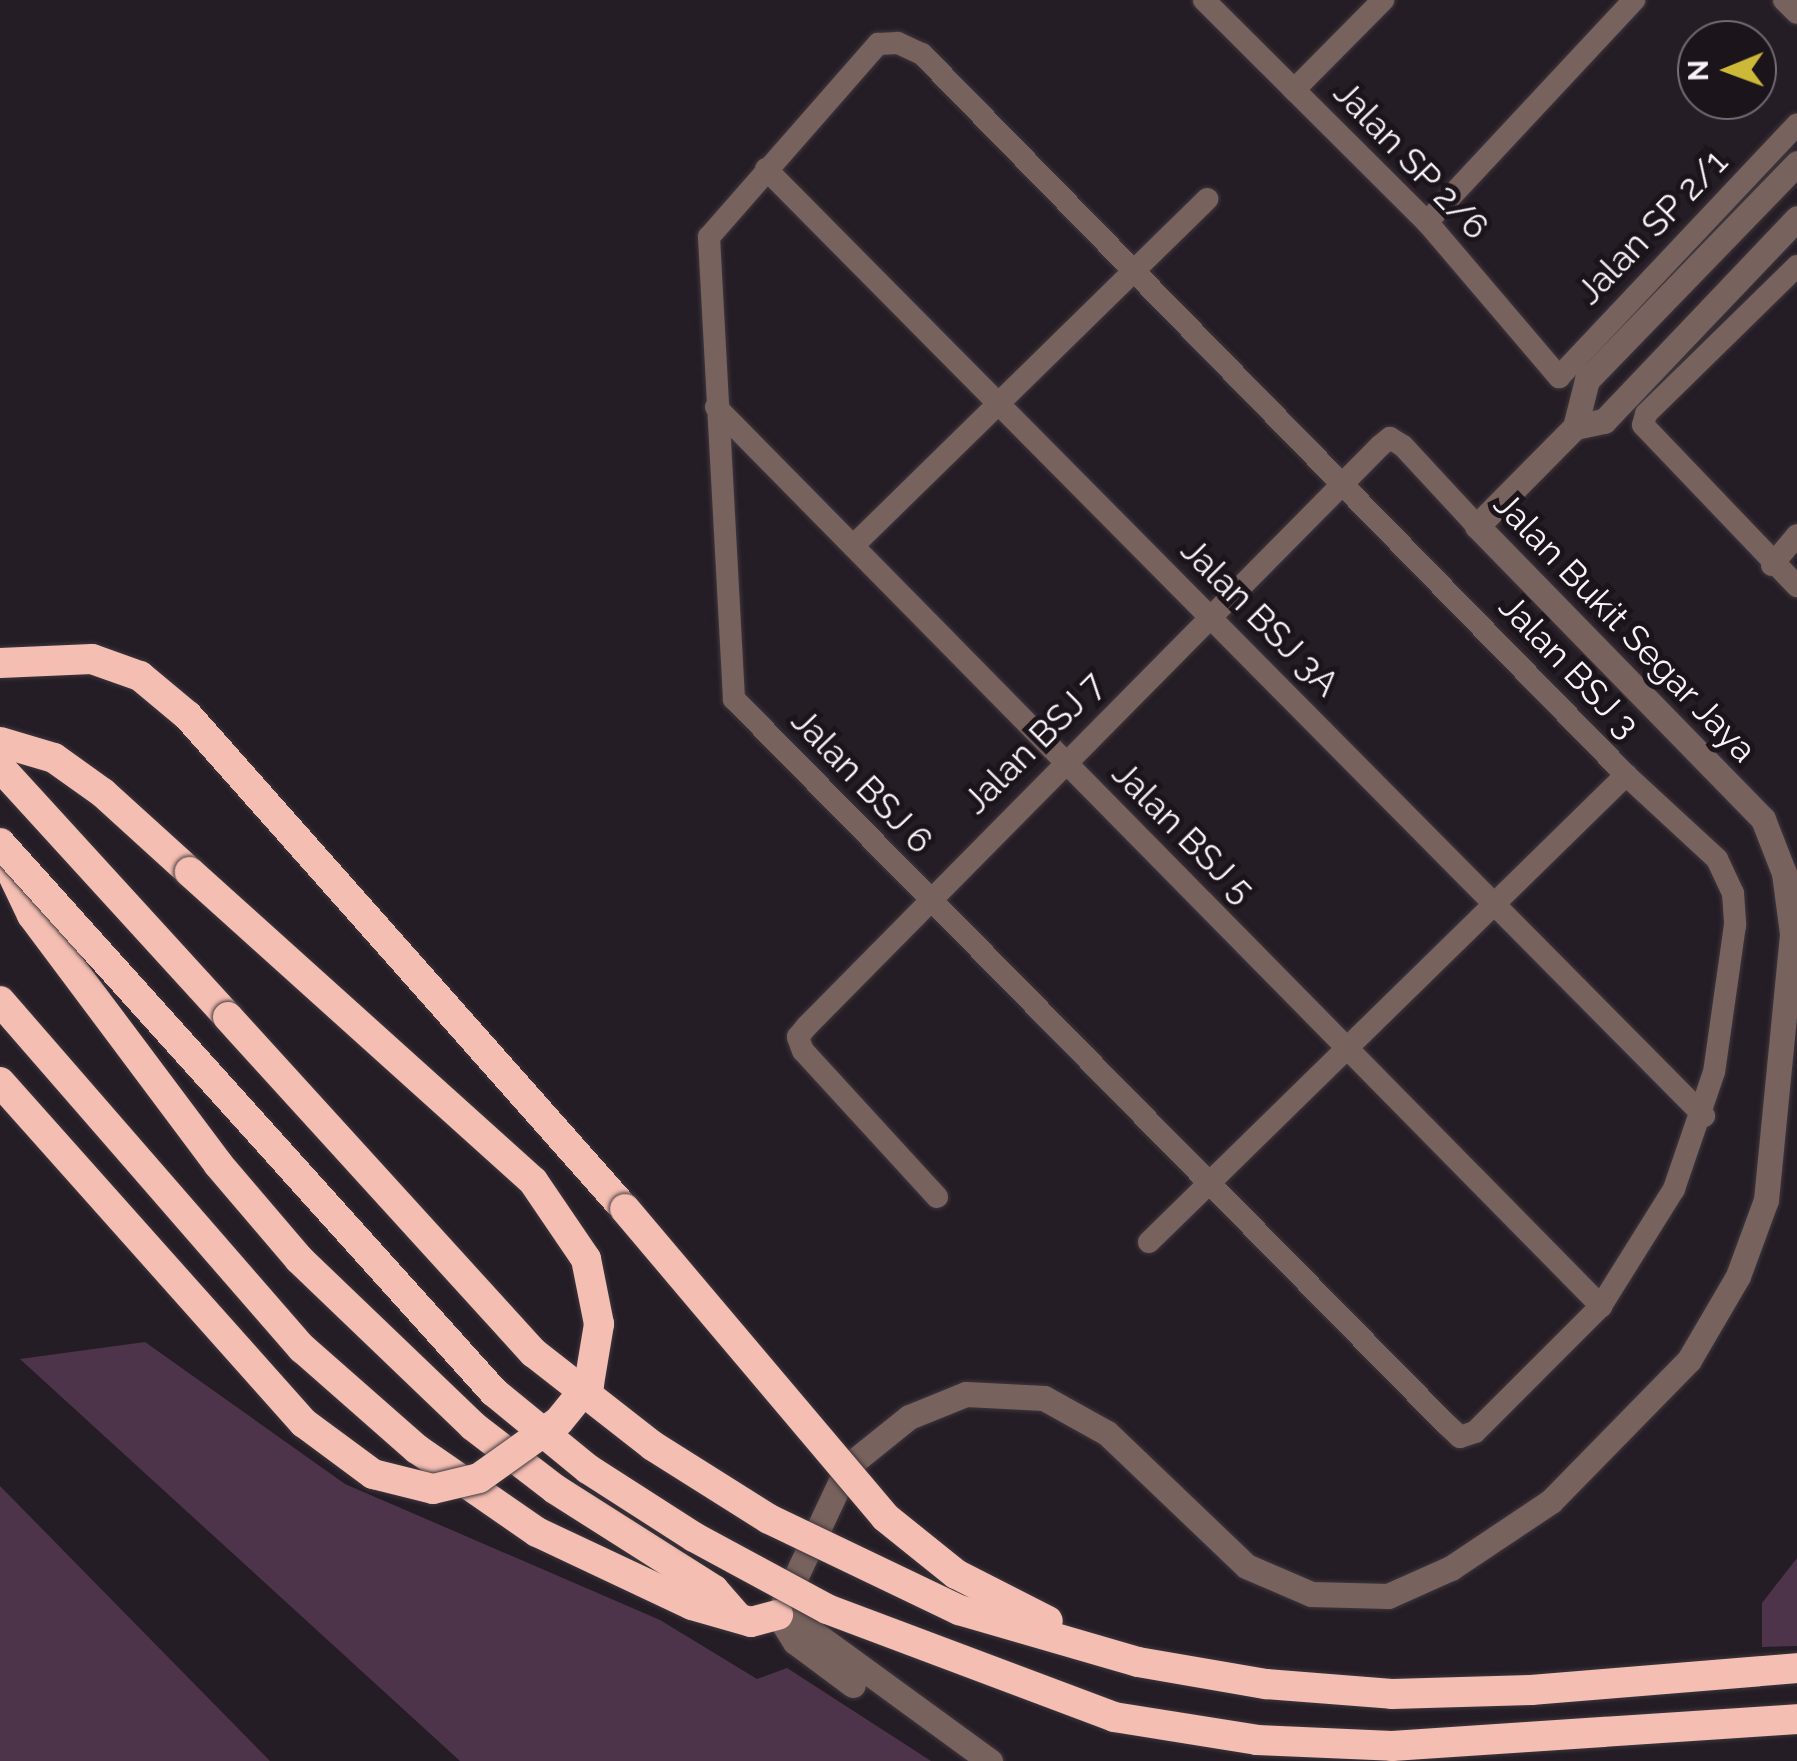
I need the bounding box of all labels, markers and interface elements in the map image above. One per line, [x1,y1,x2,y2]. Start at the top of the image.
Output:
north arrow [1677,20,1777,120]
text: N [1682,60,1715,81]
street label: Jalan SP 2/6 [1325,72,1497,248]
street label: Jalan SP 2/1 [1568,141,1736,313]
street label: Jalan Bukit Segar Jaya [1485,483,1765,771]
street label: Jalan BSJ 3A [1172,529,1348,705]
street label: Jalan BSJ 3 [1490,586,1648,746]
street label: Jalan BSJ 7 [955,664,1113,822]
street label: Jalan BSJ 6 [783,700,941,862]
street label: Jalan BSJ 5 [1103,752,1263,912]

